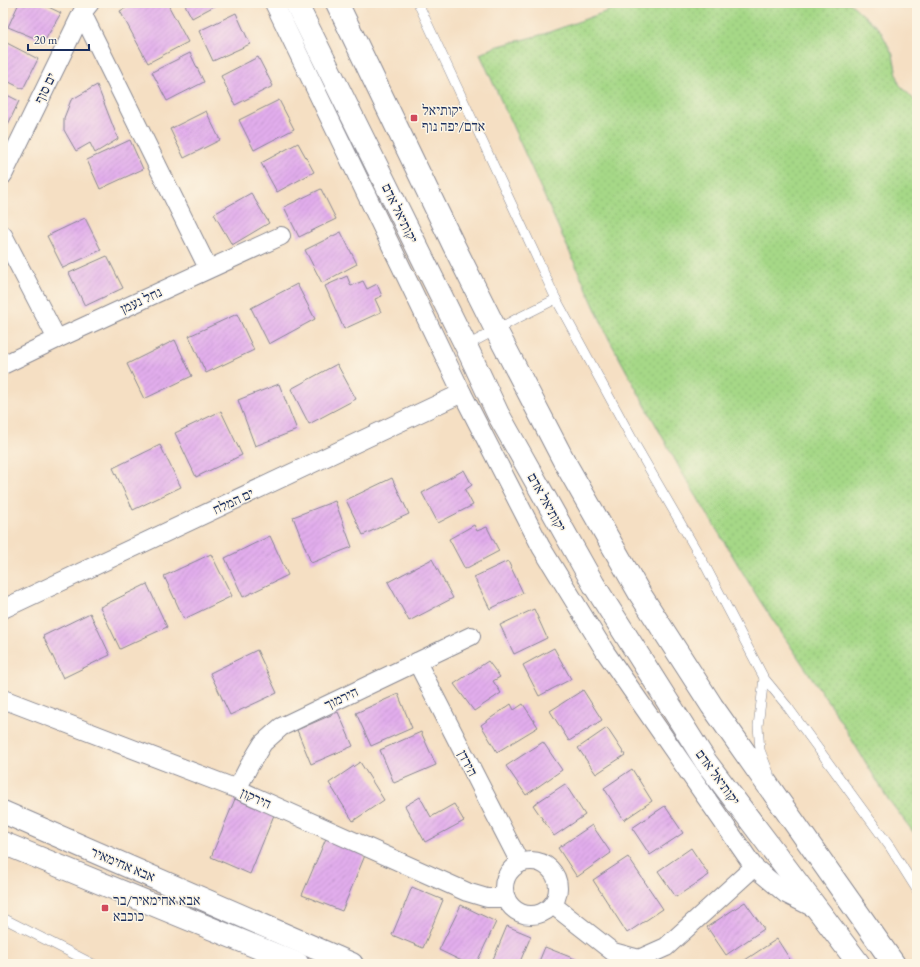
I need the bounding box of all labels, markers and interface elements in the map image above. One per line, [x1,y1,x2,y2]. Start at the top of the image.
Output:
scale bar [28,26,89,52]
text: 20 m [34,32,58,48]
street label: ים סוף [30,70,60,106]
place label: יקותיאל אדם/יפה נוף [422,101,485,135]
marker: יקותיאל אדם/יפה נוף [409,113,419,123]
street label: יקותיאל אדם [378,180,422,246]
street label: נחל נעמן [117,283,165,317]
street label: יקותיאל אדם [523,469,571,535]
street label: ים המלח [209,484,257,518]
street label: הירמוך [321,682,361,714]
street label: יקותיאל אדם [692,746,744,809]
street label: הירדן [454,747,482,779]
street label: הירקון [238,783,274,813]
street label: אבא אחימאיר [88,842,158,886]
place label: אבא אחימאיר/בר כוכבא [113,891,200,925]
marker: אבא אחימאיר/בר כוכבא [100,903,110,913]

